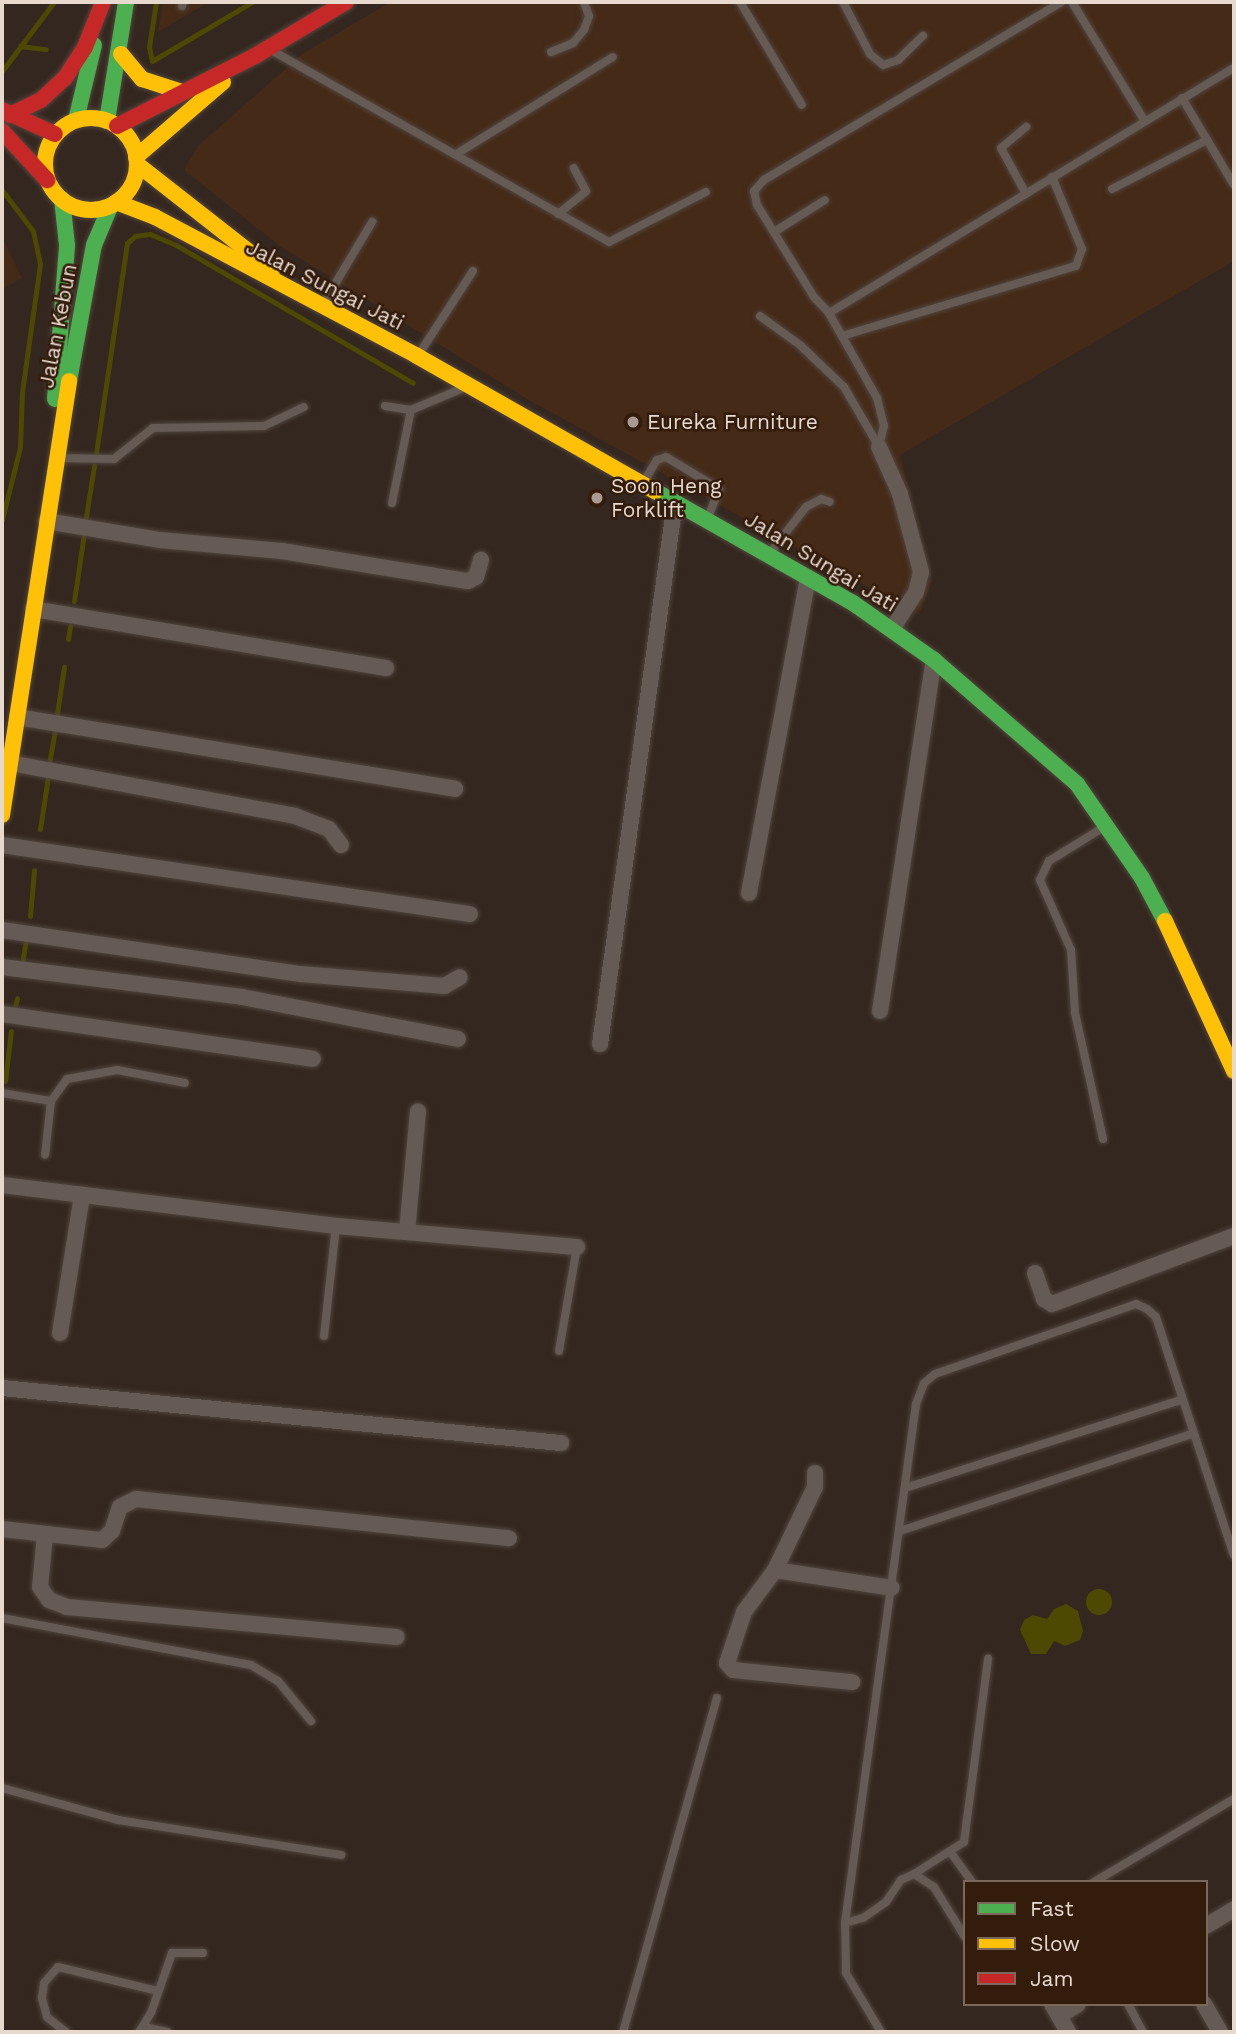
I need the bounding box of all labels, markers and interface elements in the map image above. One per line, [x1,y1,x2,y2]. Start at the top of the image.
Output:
street label: Jalan Sungai Jati [242,234,408,336]
street label: Jalan Kebun [34,262,82,390]
place label: Eureka Furniture [647,409,818,435]
marker: Eureka Furniture [625,414,641,430]
place label: Soon Heng Forklift [611,473,721,523]
marker: Soon Heng Forklift [589,490,605,506]
street label: Jalan Sungai Jati [740,506,902,618]
legend [963,1880,1208,2006]
text: Fast [1030,1896,1074,1921]
text: Slow [1030,1931,1080,1956]
text: Jam [1030,1966,1073,1991]

